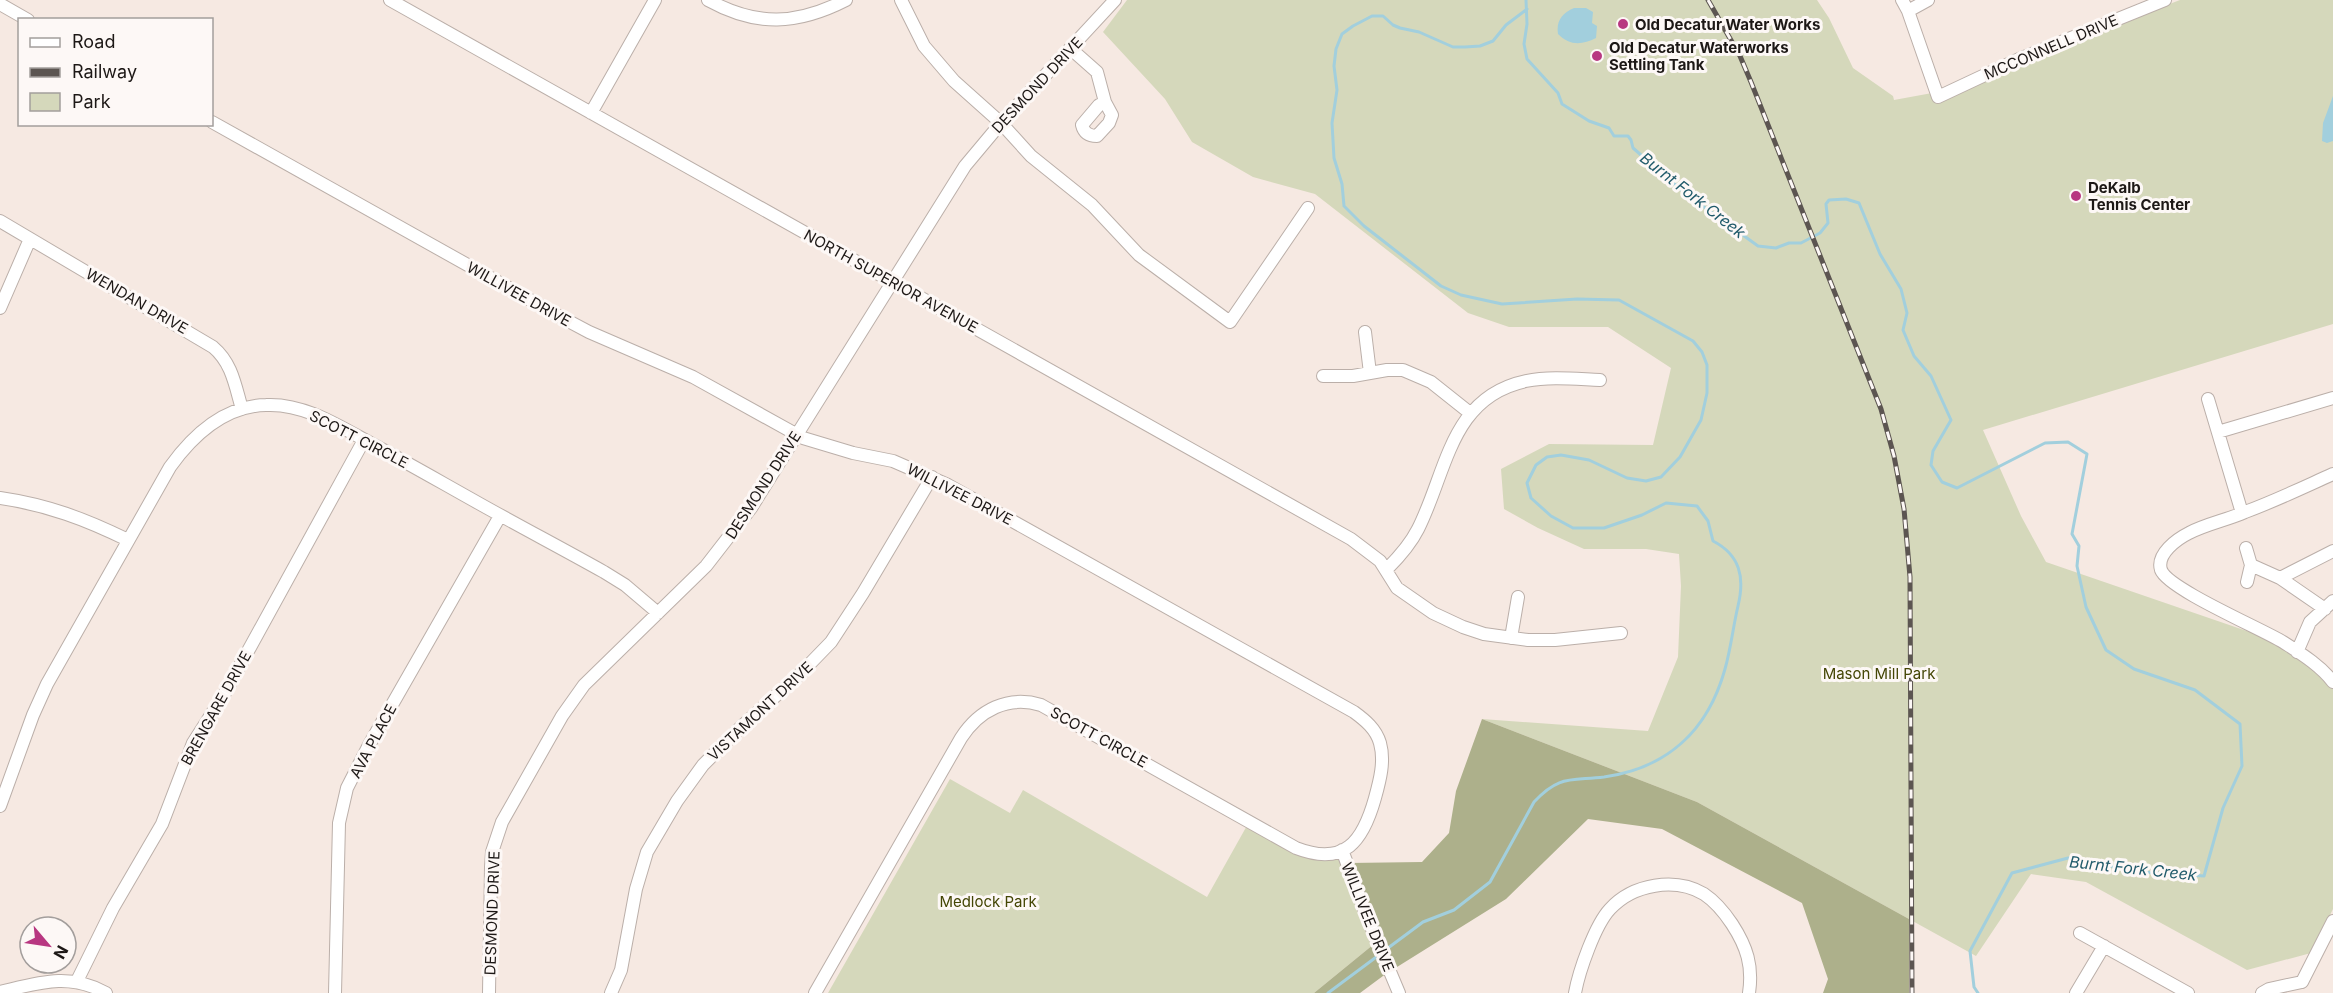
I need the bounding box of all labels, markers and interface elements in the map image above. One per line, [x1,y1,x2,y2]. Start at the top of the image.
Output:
street label: MCCONNELL DRIVE [1981,10,2121,84]
place label: Old Decatur Water Works [1635,15,1820,34]
marker: Old Decatur Water Works [1616,17,1630,31]
legend [18,18,213,126]
text: Road [72,31,115,52]
street label: DESMOND DRIVE [988,33,1086,137]
place label: Old Decatur Waterworks Settling Tank [1609,38,1789,74]
marker: Old Decatur Waterworks Settling Tank [1590,49,1604,63]
text: Railway [72,61,137,82]
text: Park [72,91,111,112]
water label: Burnt Fork Creek [1636,148,1750,242]
place label: DeKalb Tennis Center [2088,178,2190,214]
marker: DeKalb Tennis Center [2069,189,2083,203]
street label: NORTH SUPERIOR AVENUE [801,225,981,337]
street label: WILLIVEE DRIVE [464,258,574,330]
street label: WENDAN DRIVE [82,264,192,338]
street label: SCOTT CIRCLE [306,406,412,472]
street label: DESMOND DRIVE [721,428,805,542]
street label: WILLIVEE DRIVE [904,459,1016,529]
street label: BRENGARE DRIVE [177,648,255,768]
street label: VISTAMONT DRIVE [703,657,817,765]
park label: Mason Mill Park [1823,664,1936,683]
street label: AVA PLACE [346,701,400,781]
street label: SCOTT CIRCLE [1047,702,1151,772]
street label: DESMOND DRIVE [480,850,504,976]
water label: Burnt Fork Creek [2068,851,2198,885]
street label: WILLIVEE DRIVE [1337,860,1399,974]
park label: Medlock Park [939,892,1037,911]
north arrow [18,915,78,975]
text: N [49,942,73,962]

